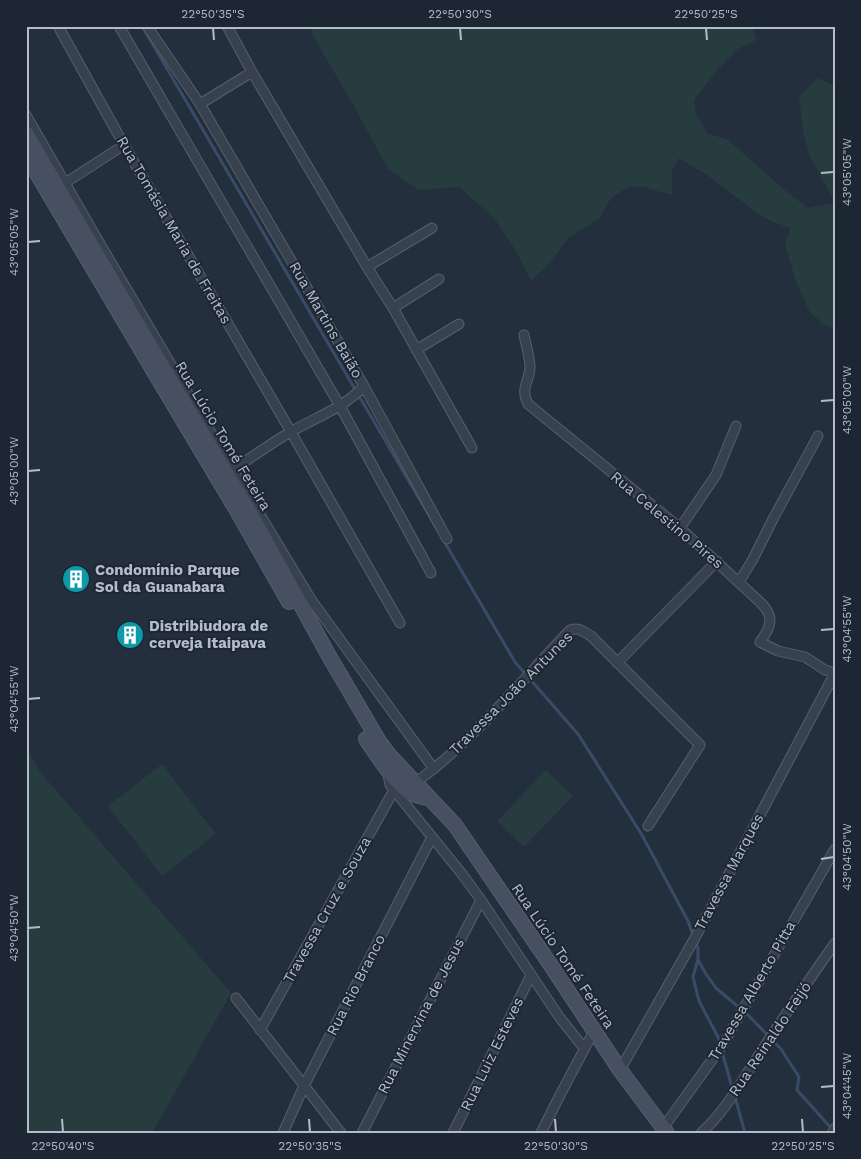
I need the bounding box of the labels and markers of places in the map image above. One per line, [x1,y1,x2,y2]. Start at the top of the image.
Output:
place label: Condomínio Parque Sol da Guanabara [95,561,240,596]
building icon: Condomínio Parque Sol da Guanabara [61,564,91,594]
place label: Distribiudora de cerveja Itaipava [149,617,269,652]
building icon: Distribiudora de cerveja Itaipava [115,620,145,650]

